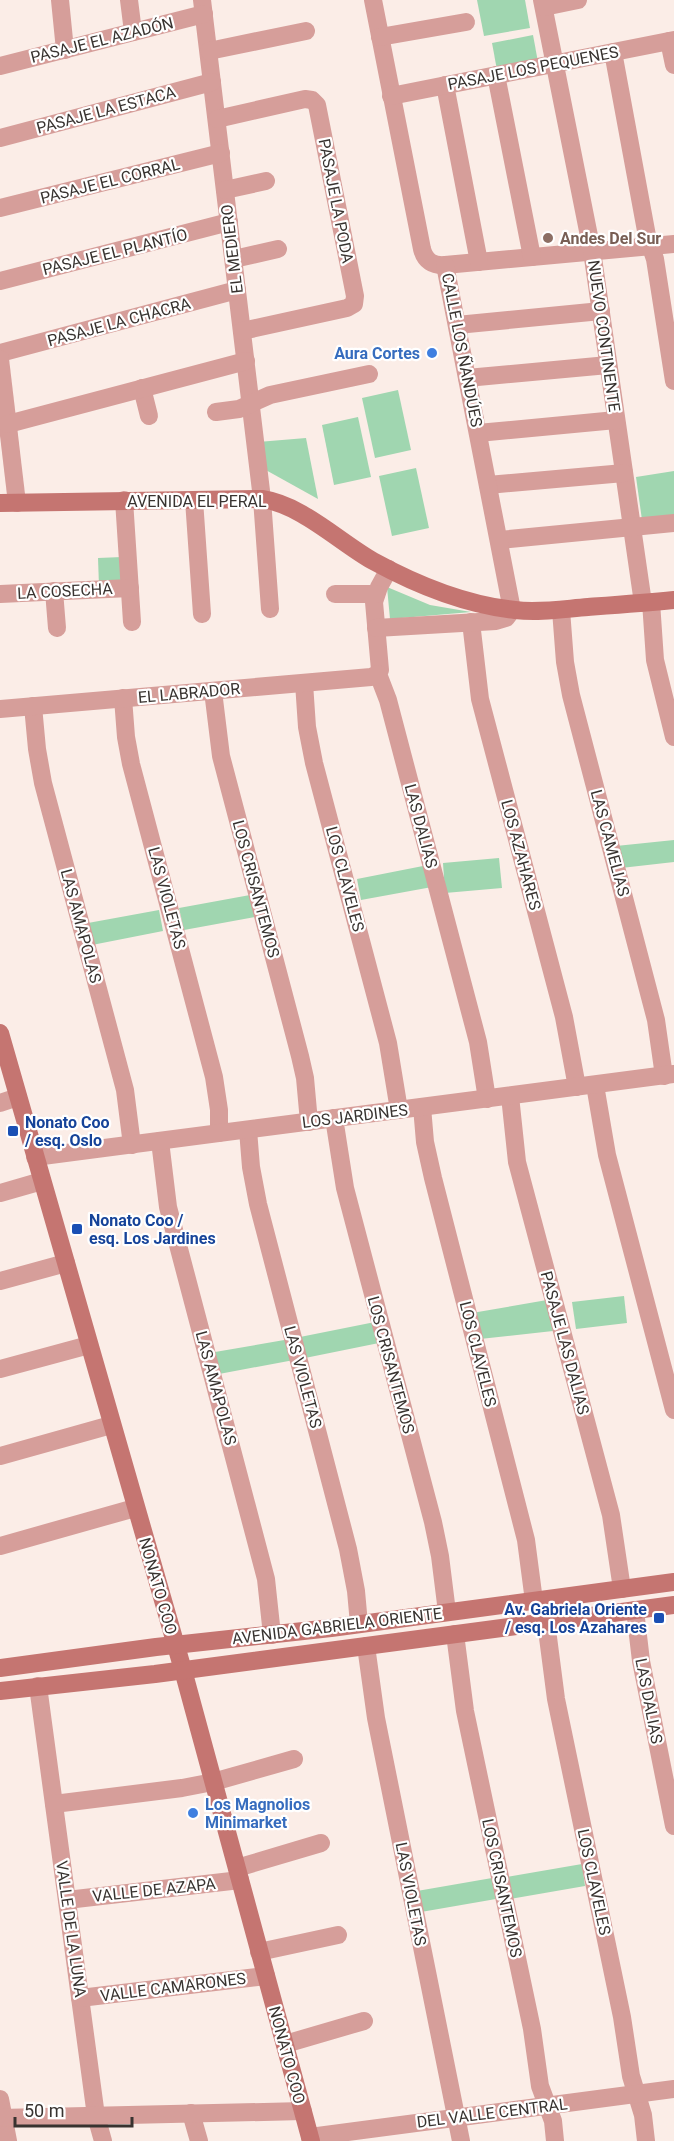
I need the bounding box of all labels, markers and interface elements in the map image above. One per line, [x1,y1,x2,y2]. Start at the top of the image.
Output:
street label: PASAJE EL AZADÓN [28,12,175,67]
street label: PASAJE LOS PEQUENES [446,42,620,94]
street label: PASAJE LA ESTACA [34,82,178,138]
street label: PASAJE LA PODA [315,137,357,265]
street label: PASAJE EL CORRAL [38,154,182,208]
street label: EL MEDIERO [217,203,247,295]
street label: PASAJE EL PLANTÍO [41,225,189,279]
place label: Andes Del Sur [560,229,661,248]
marker: Andes Del Sur [541,231,555,245]
street label: NUEVO CONTINENTE [584,259,624,413]
street label: CALLE LOS ÑANDÚES [438,271,487,429]
street label: PASAJE LA CHACRA [45,294,193,350]
place label: Aura Cortes [334,344,420,363]
marker: Aura Cortes [425,346,439,360]
street label: AVENIDA EL PERAL [127,492,267,511]
street label: LA COSECHA [17,579,114,603]
street label: EL LABRADOR [137,679,241,707]
street label: LAS DALIAS [401,782,441,870]
street label: LAS CAMELIAS [587,788,633,898]
street label: LOS AZAHARES [497,798,545,912]
street label: LOS CRISANTEMOS [229,818,283,960]
street label: LOS CLAVELES [322,824,368,934]
street label: LAS VIOLETAS [144,845,190,951]
street label: LAS AMAPOLAS [57,867,105,985]
street label: LOS JARDINES [301,1100,409,1132]
place label: Nonato Coo / esq. Oslo [24,1113,110,1150]
marker: Nonato Coo / esq. Oslo [6,1124,20,1138]
place label: Nonato Coo / esq. Los Jardines [89,1211,216,1248]
marker: Nonato Coo / esq. Los Jardines [70,1222,84,1236]
street label: PASAJE LAS DALIAS [537,1269,593,1417]
street label: LOS CRISANTEMOS [364,1294,418,1436]
street label: LOS CLAVELES [456,1299,500,1409]
street label: LAS VIOLETAS [280,1324,326,1430]
street label: LAS AMAPOLAS [192,1329,240,1447]
street label: NONATO COO [135,1535,181,1637]
place label: Av. Gabriela Oriente / esq. Los Azahares [504,1600,647,1637]
street label: AVENIDA GABRIELA ORIENTE [231,1604,443,1648]
marker: Av. Gabriela Oriente / esq. Los Azahares [652,1611,666,1625]
street label: LAS DALIAS [631,1657,667,1745]
place label: Los Magnolios Minimarket [205,1795,310,1832]
marker: Los Magnolios Minimarket [186,1806,200,1820]
street label: LOS CRISANTEMOS [478,1817,526,1959]
street label: LOS CLAVELES [573,1827,615,1937]
street label: LAS VIOLETAS [392,1841,430,1947]
street label: VALLE DE LA LUNA [52,1860,90,1999]
street label: VALLE DE AZAPA [91,1874,217,1906]
street label: VALLE CAMARONES [99,1969,247,2005]
street label: NONATO COO [265,2004,309,2106]
scale bar [15,2090,132,2128]
street label: DEL VALLE CENTRAL [416,2094,569,2132]
text: 50 m [24,2100,64,2121]

